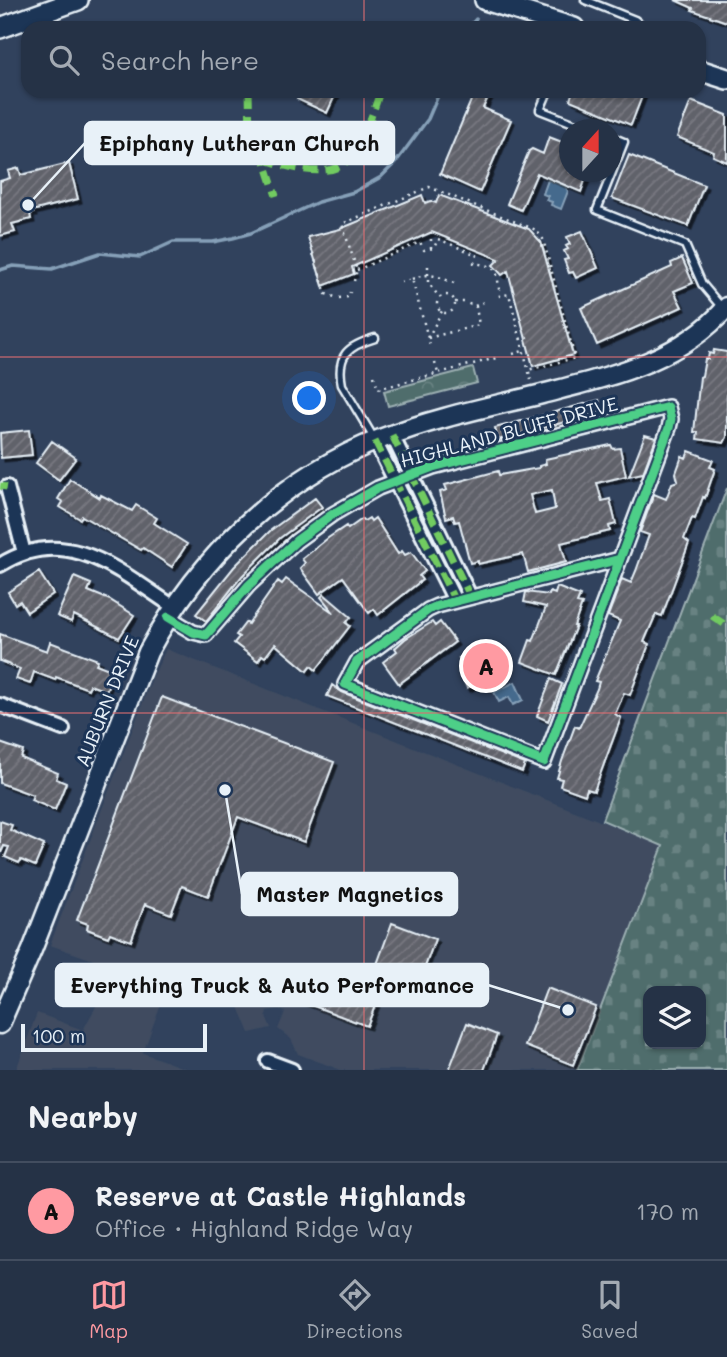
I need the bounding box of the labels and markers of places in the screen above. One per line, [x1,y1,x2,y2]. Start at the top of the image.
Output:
callout: Epiphany Lutheran Church [85,122,394,164]
pin: A [463,640,509,692]
callout: Master Magnetics [242,873,457,915]
callout: Everything Truck & Auto Performance [56,964,488,1006]

